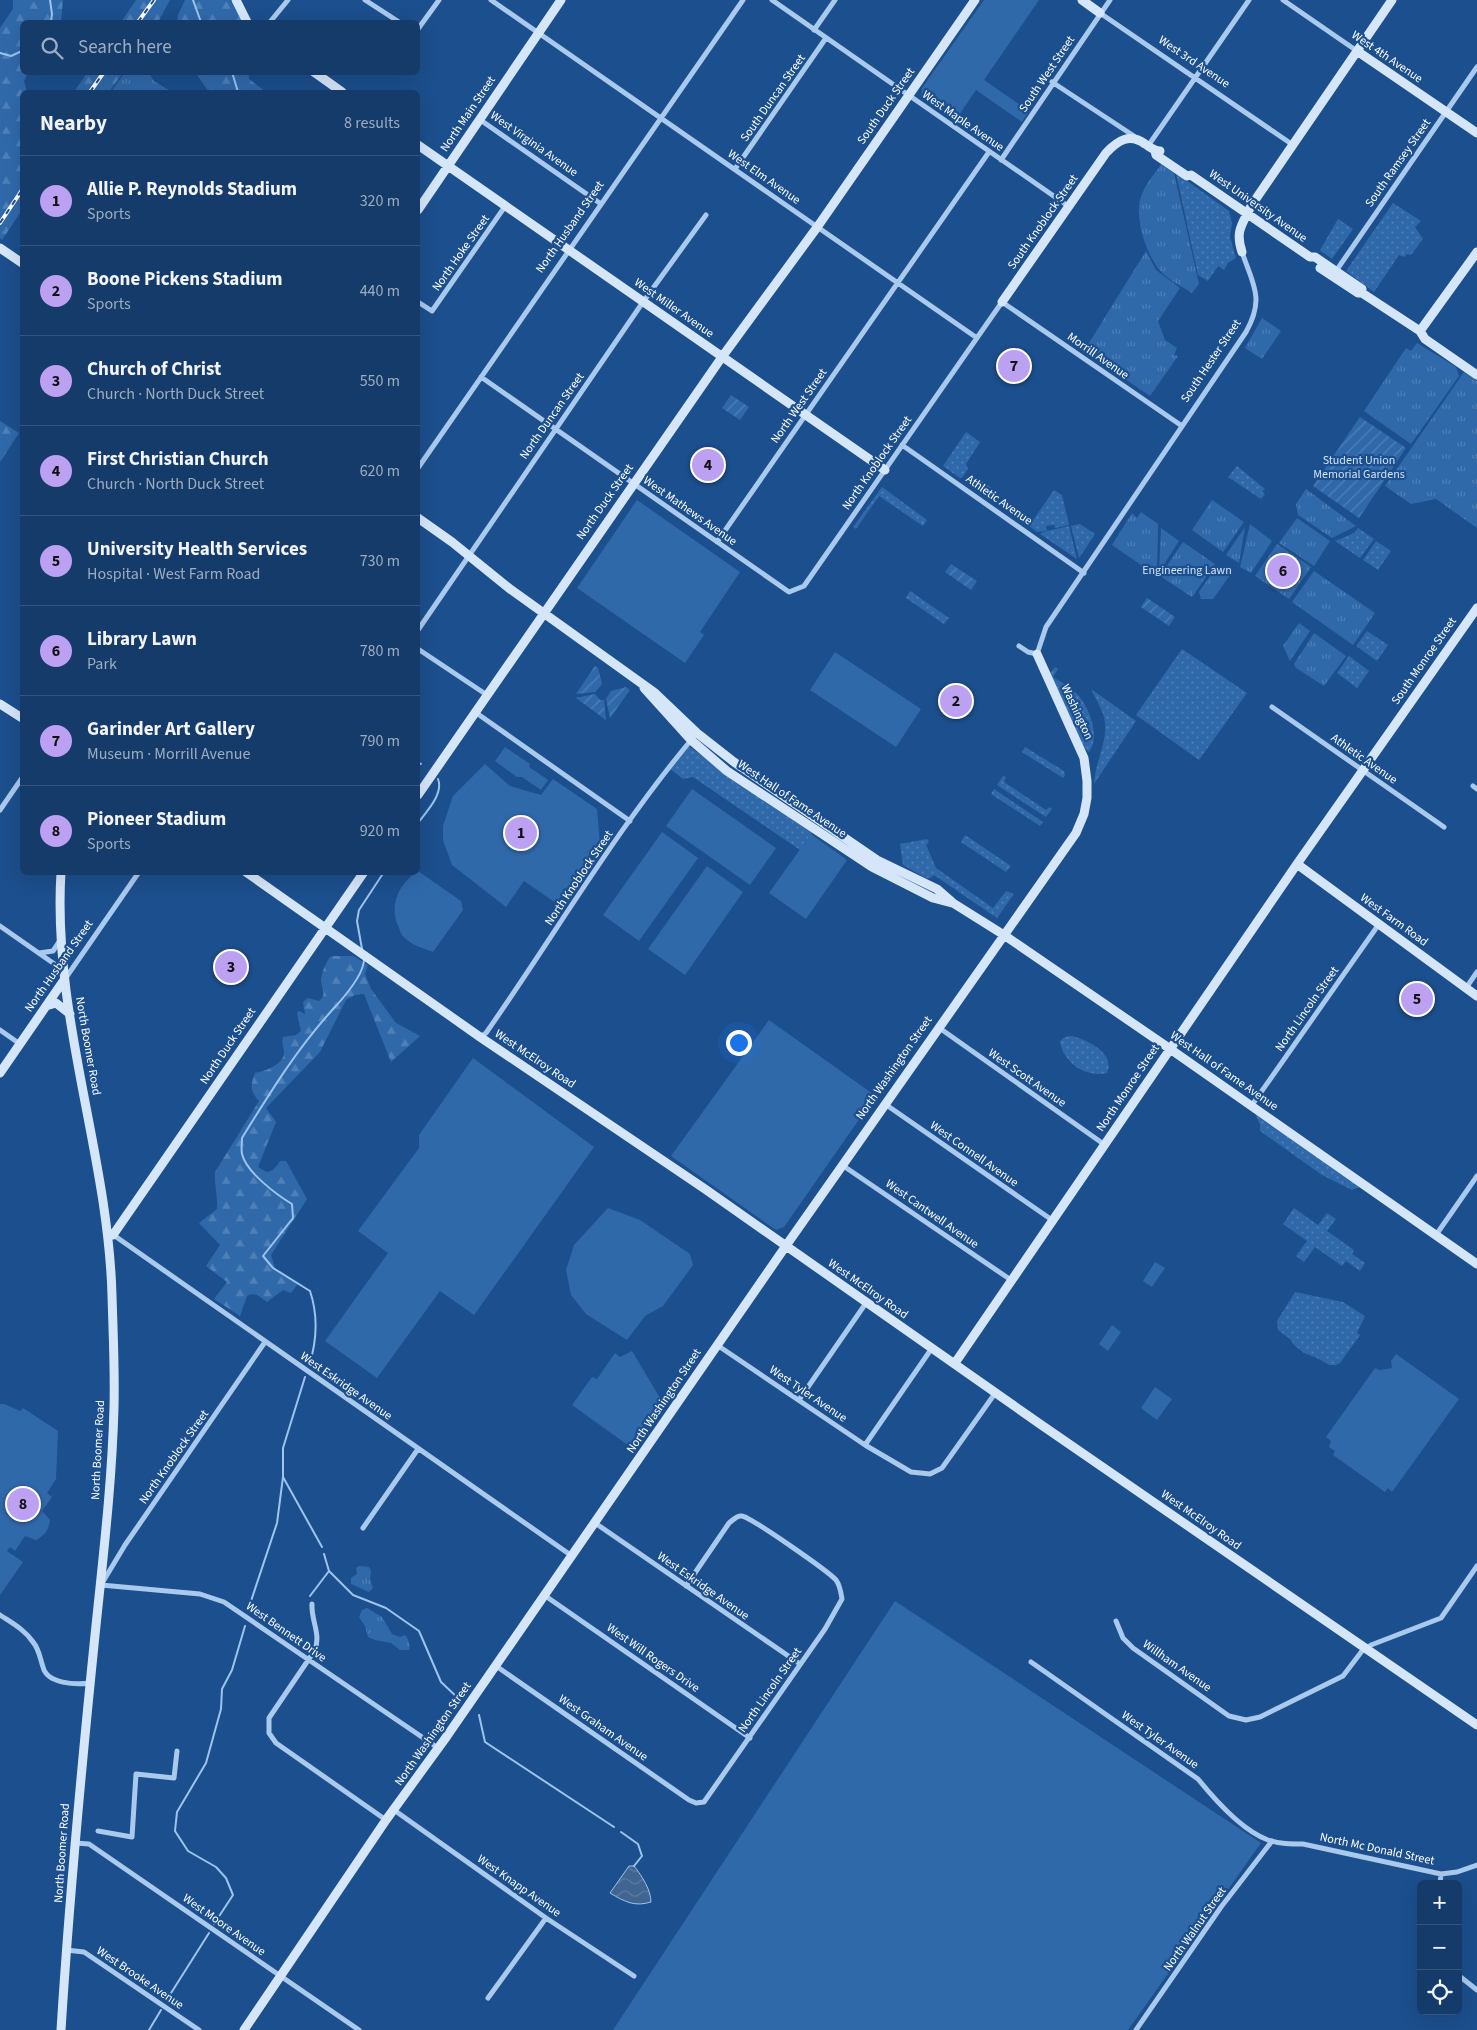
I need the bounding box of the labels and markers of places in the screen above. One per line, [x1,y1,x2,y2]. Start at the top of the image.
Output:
pin: 7 [998,347,1030,385]
pin: 4 [692,446,724,484]
pin: 6 [1267,552,1299,590]
pin: 2 [940,682,972,720]
pin: 1 [505,814,537,852]
pin: 3 [215,948,247,986]
pin: 5 [1401,980,1433,1018]
pin: 8 [7,1485,39,1523]

